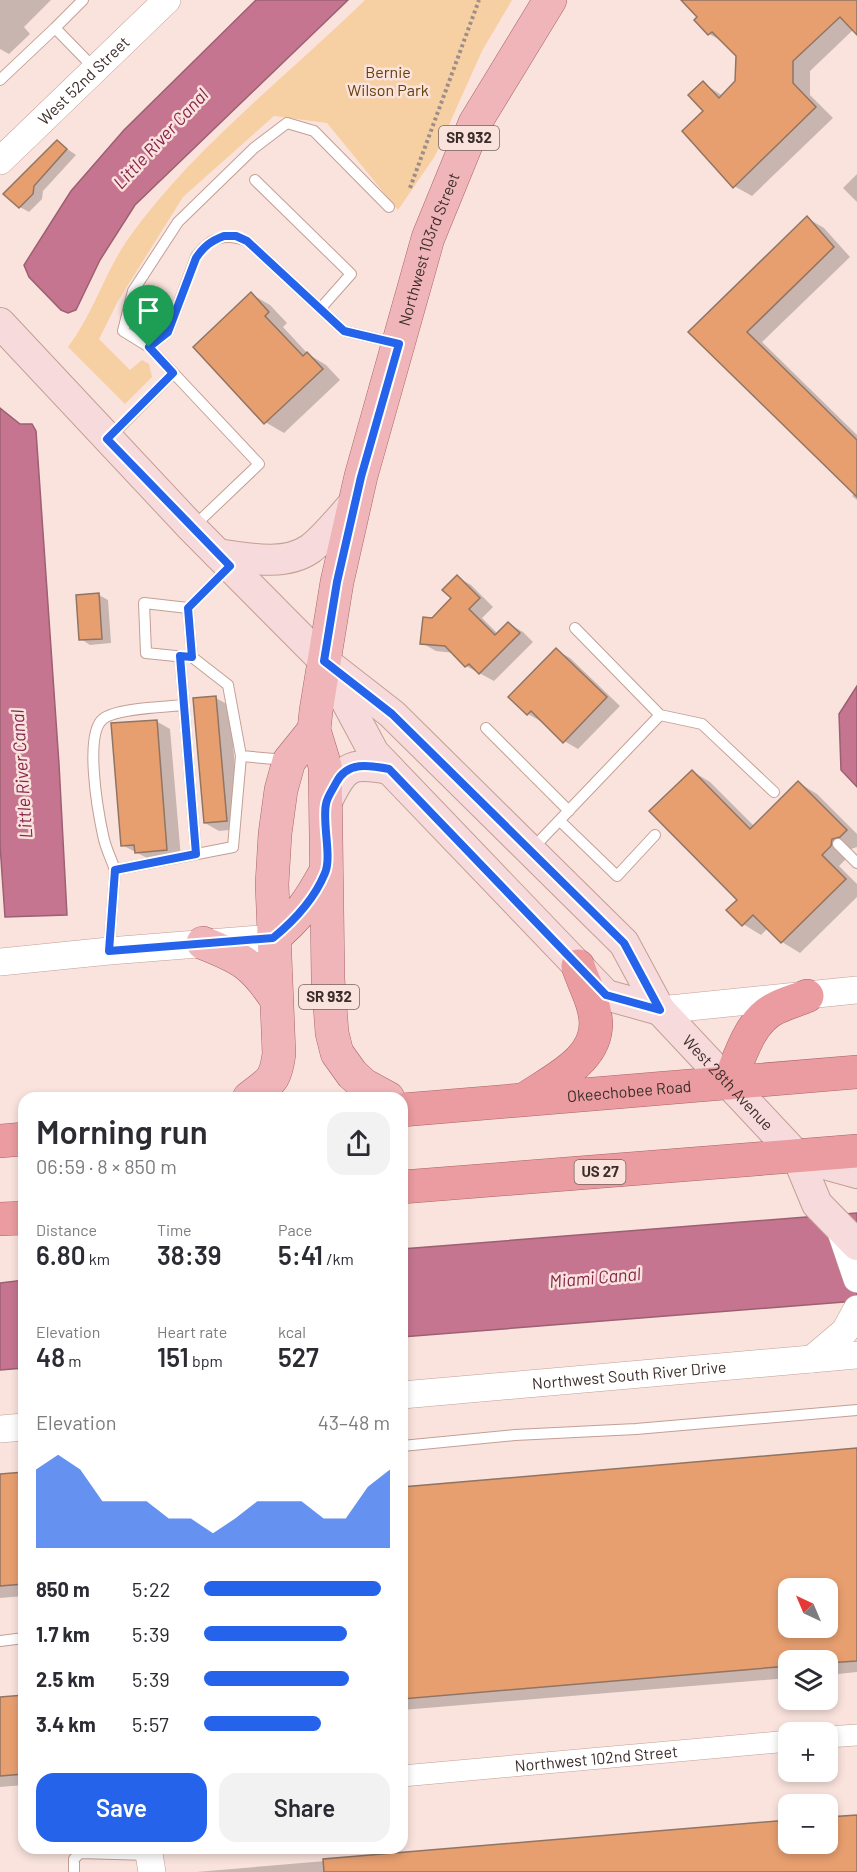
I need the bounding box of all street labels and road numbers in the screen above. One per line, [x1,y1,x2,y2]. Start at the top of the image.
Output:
street label: West 52nd Street [34,32,133,128]
road number: SR 932 [439,126,499,150]
street label: Northwest 103rd Street [394,170,463,328]
road number: SR 932 [299,985,359,1009]
street label: West 28th Avenue [679,1031,778,1134]
street label: Okeechobee Road [566,1076,692,1105]
road number: US 27 [574,1160,626,1184]
street label: Northwest South River Drive [531,1357,727,1393]
street label: Northwest 102nd Street [514,1741,679,1775]

